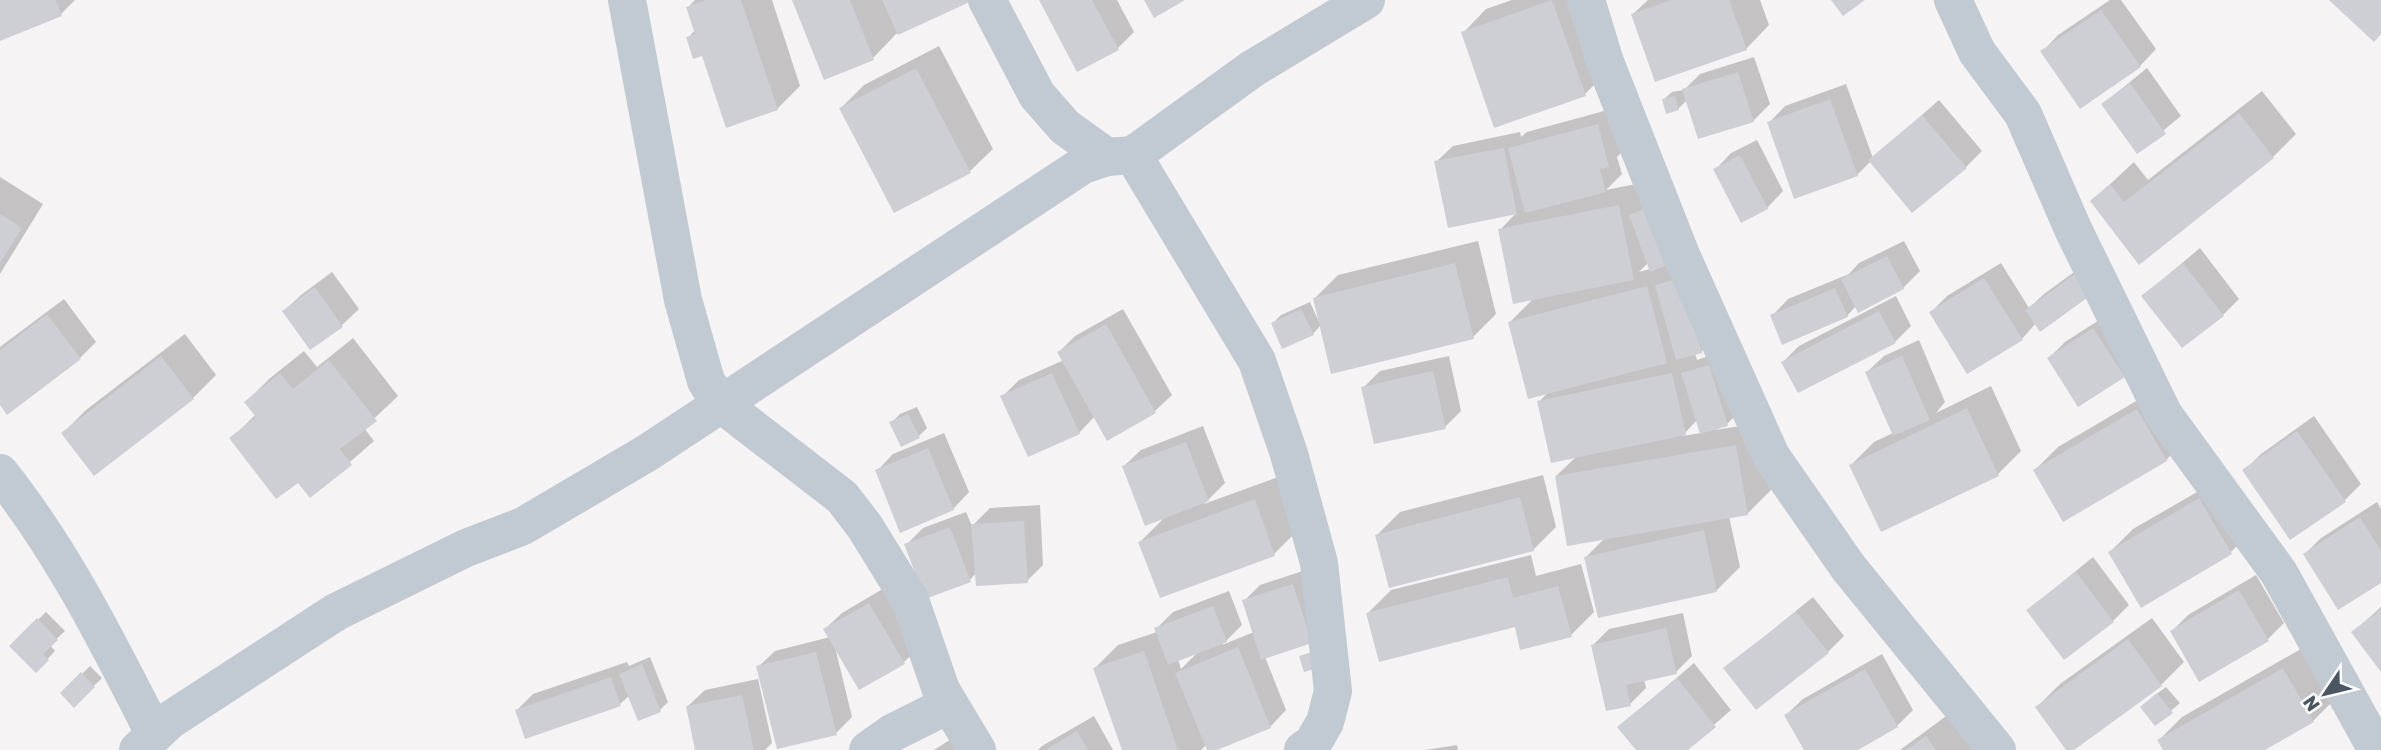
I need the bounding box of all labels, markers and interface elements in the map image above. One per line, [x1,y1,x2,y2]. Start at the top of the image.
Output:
north arrow [2290,659,2360,729]
text: N [2298,691,2325,716]

